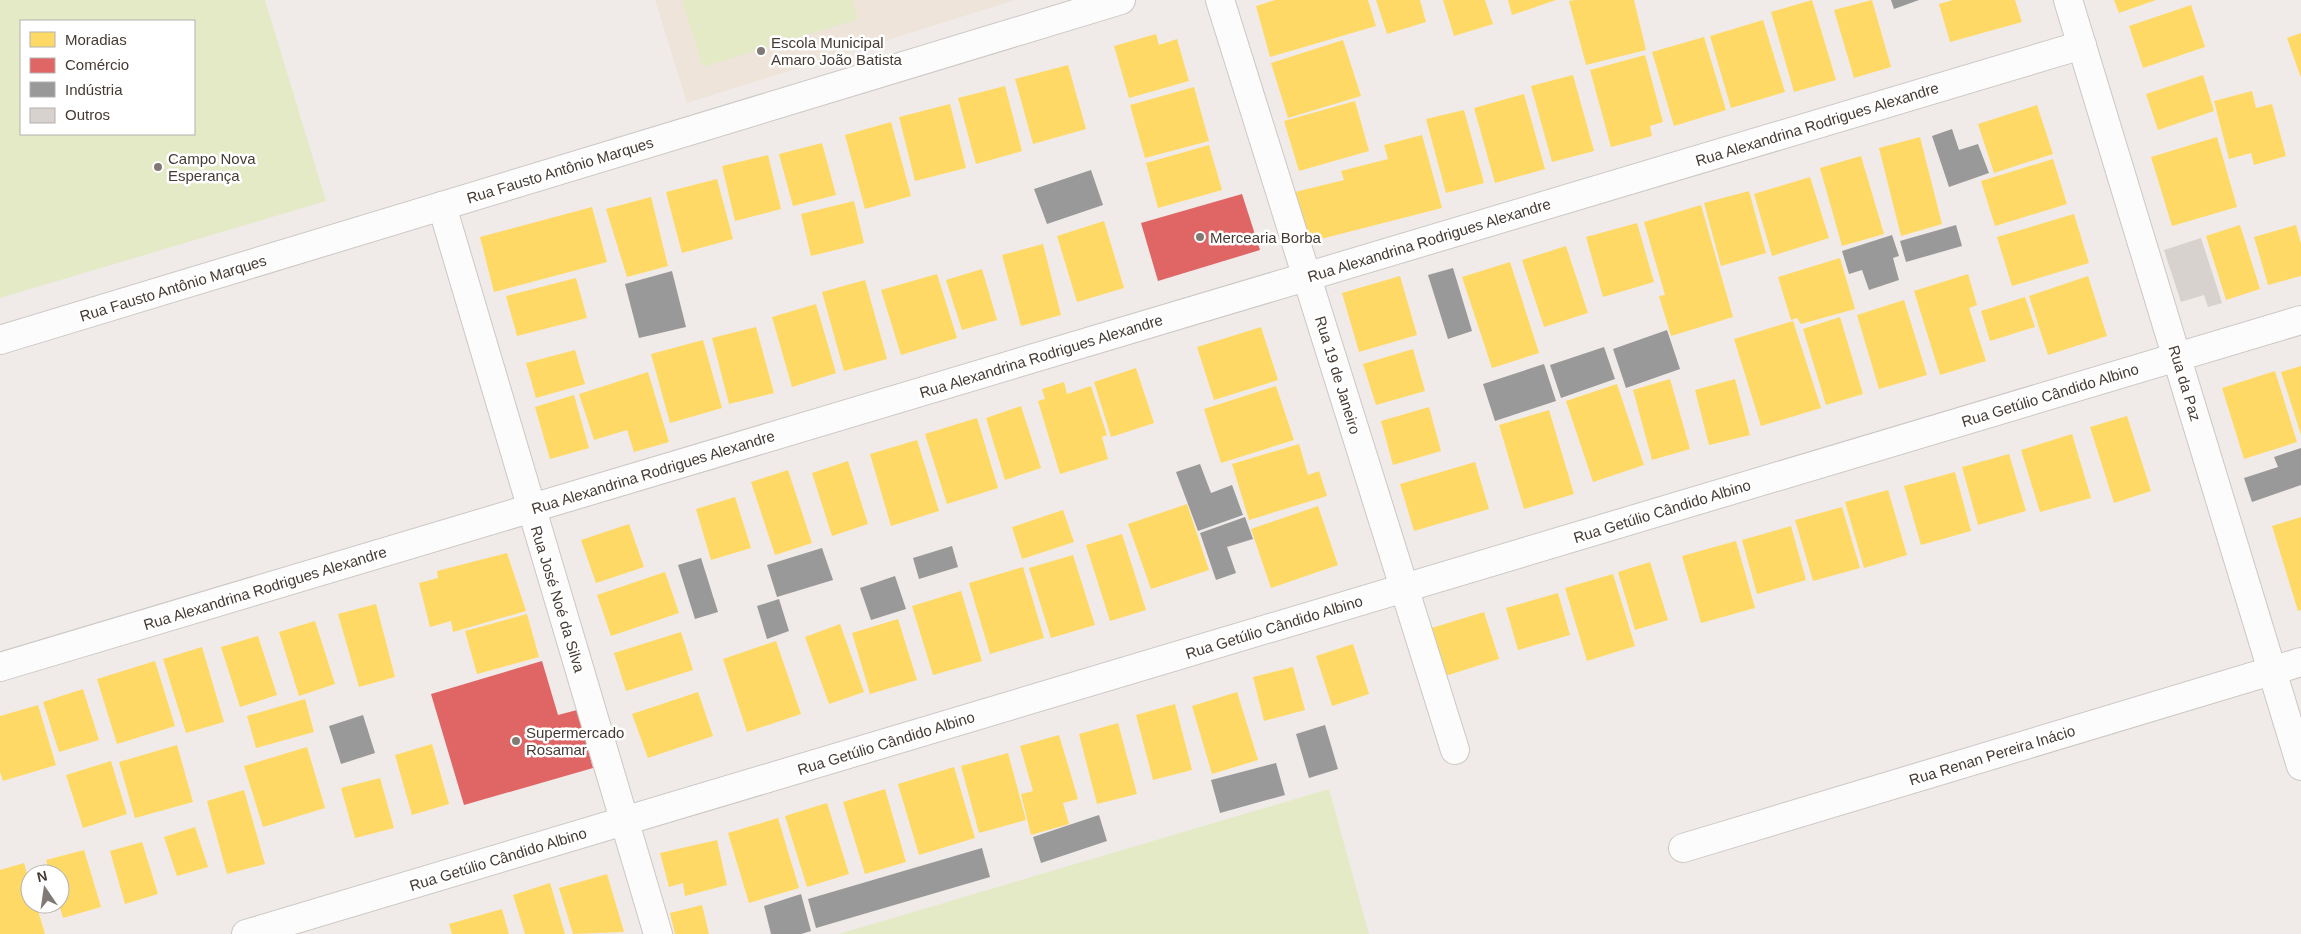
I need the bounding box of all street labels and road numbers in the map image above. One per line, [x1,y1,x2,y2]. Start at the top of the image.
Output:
street label: Rua Alexandrina Rodrigues Alexandre [1693,79,1941,169]
street label: Rua Fausto Antônio Marques [465,133,655,207]
street label: Rua Alexandrina Rodrigues Alexandre [1305,195,1553,285]
street label: Rua Fausto Antônio Marques [78,251,268,325]
street label: Rua Alexandrina Rodrigues Alexandre [917,311,1165,401]
street label: Rua 19 de Janeiro [1312,314,1364,436]
street label: Rua da Paz [2165,343,2205,423]
street label: Rua Getúlio Cândido Albino [1959,360,2141,430]
street label: Rua Alexandrina Rodrigues Alexandre [529,427,777,517]
street label: Rua Getúlio Cândido Albino [1571,476,1753,546]
street label: Rua José Noé da Silva [528,524,589,675]
street label: Rua Alexandrina Rodrigues Alexandre [141,543,389,633]
street label: Rua Getúlio Cândido Albino [1183,592,1365,662]
street label: Rua Getúlio Cândido Albino [795,708,977,778]
street label: Rua Renan Pereira Inácio [1907,722,2077,788]
street label: Rua Getúlio Cândido Albino [407,824,589,894]

